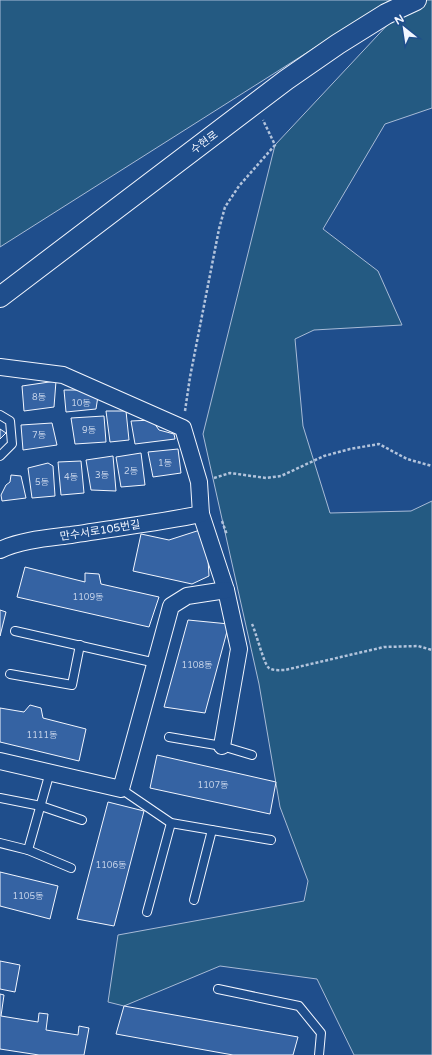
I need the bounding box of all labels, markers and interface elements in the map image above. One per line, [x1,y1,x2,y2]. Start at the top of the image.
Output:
north arrow [384,8,424,48]
text: N [392,12,406,28]
street label: 수현로 [188,128,220,157]
house number: 8동 [32,392,46,403]
house number: 10동 [71,398,91,409]
house number: 9동 [82,425,96,436]
house number: 7동 [32,430,46,441]
house number: 1동 [158,458,172,469]
house number: 2동 [124,466,138,477]
house number: 3동 [95,470,109,481]
house number: 4동 [64,472,78,483]
house number: 5동 [35,477,49,488]
street label: 만수서로105번길 [59,518,141,543]
house number: 1109동 [73,592,103,603]
house number: 1108동 [182,660,212,671]
house number: 1111동 [27,730,57,741]
house number: 1107동 [198,780,228,791]
house number: 1106동 [96,860,126,871]
house number: 1105동 [13,891,43,902]

